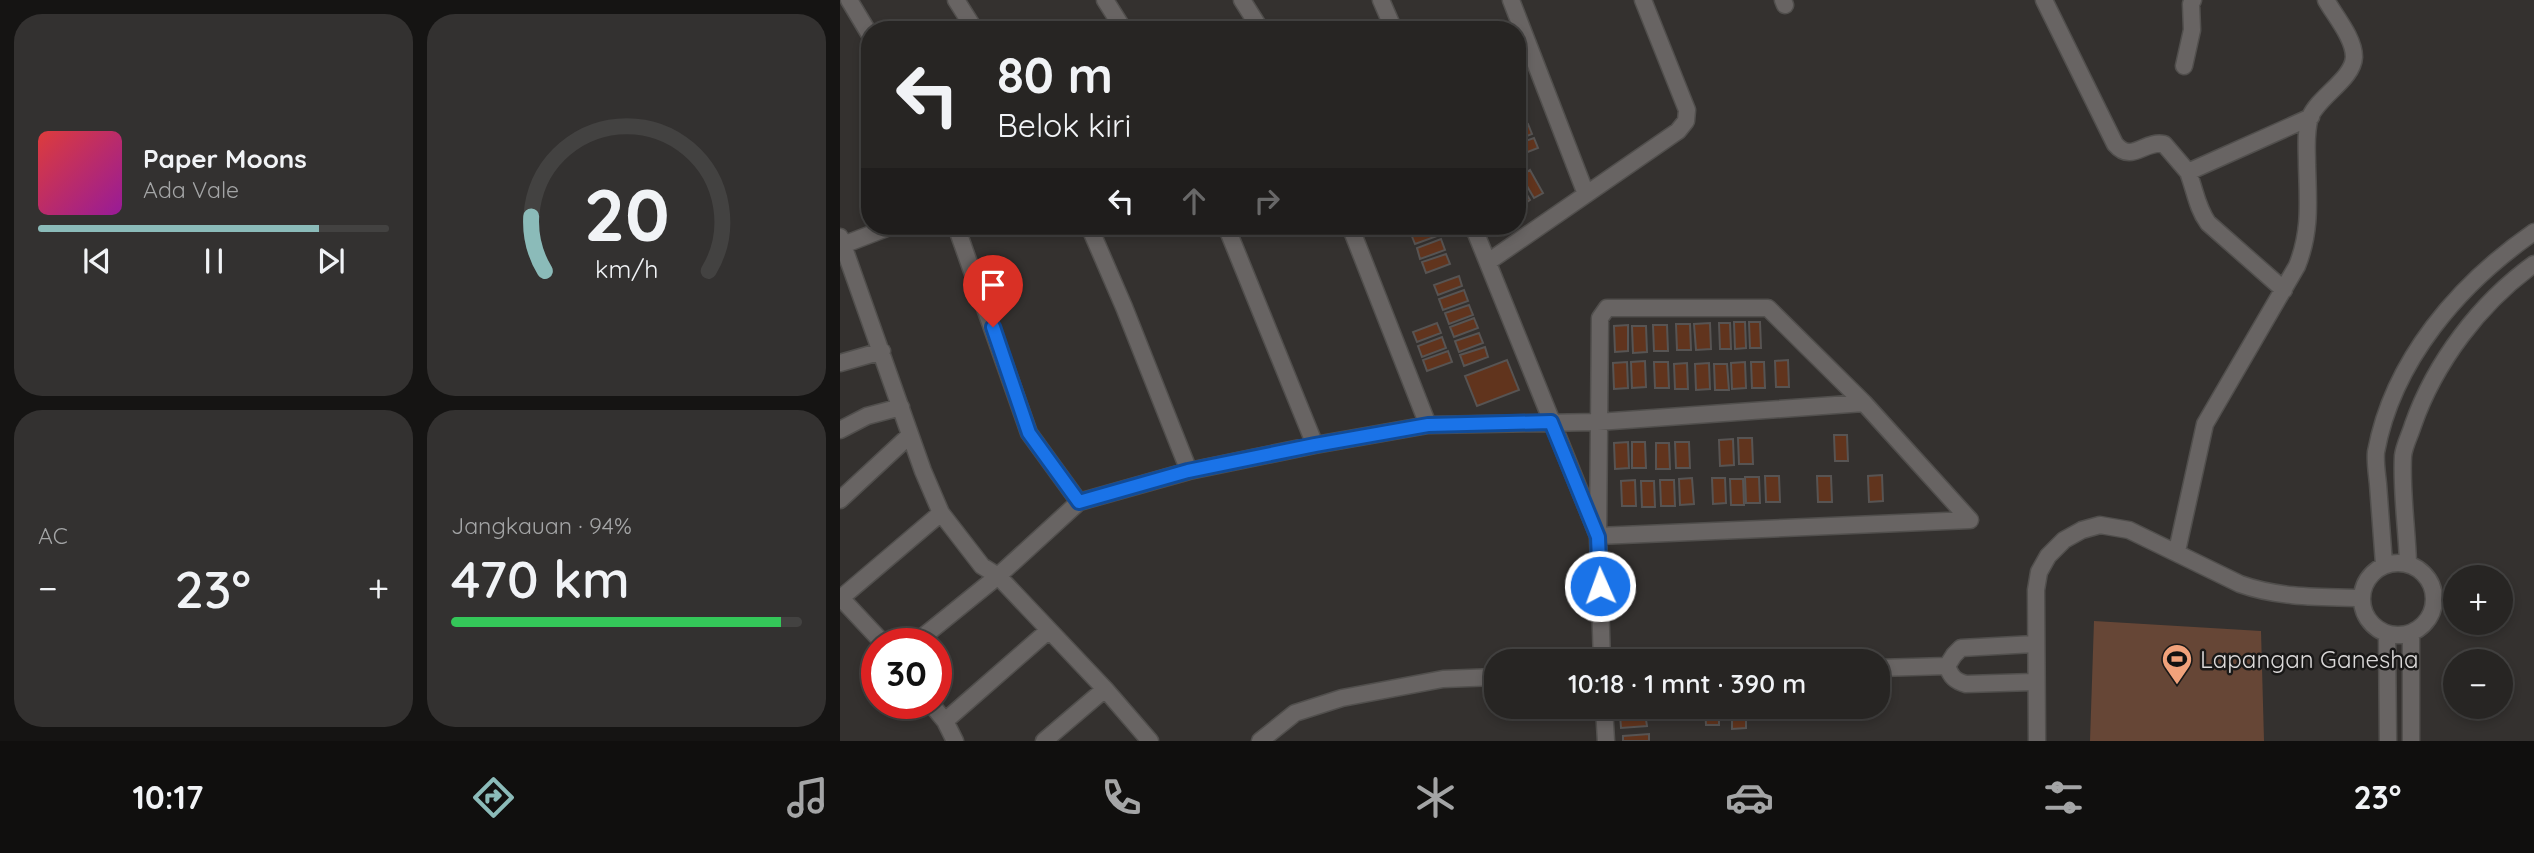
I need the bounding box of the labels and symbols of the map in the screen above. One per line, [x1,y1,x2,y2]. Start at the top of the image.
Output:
pin [963,255,1023,327]
position arrow [1563,549,1637,623]
speed limit sign: 30 [861,628,952,719]
sports icon: Lapangan Ganesha [2160,642,2194,686]
place label: Lapangan Ganesha [2200,644,2419,674]

